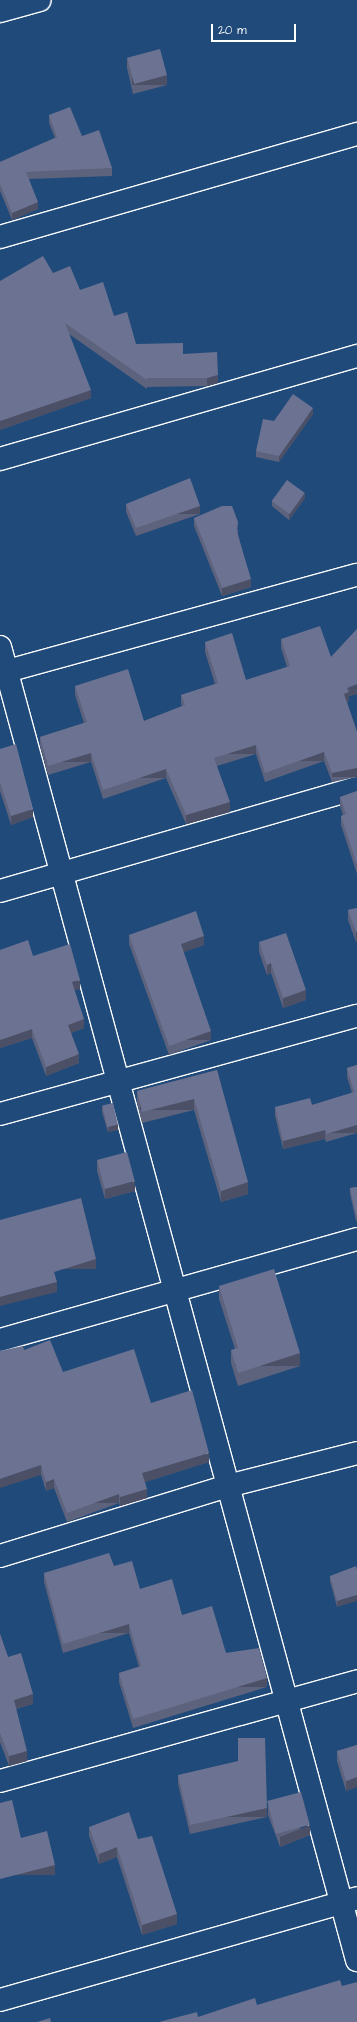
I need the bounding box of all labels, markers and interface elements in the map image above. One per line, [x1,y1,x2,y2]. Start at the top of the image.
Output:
scale bar [213,16,298,42]
text: 20 m [218,22,247,39]

